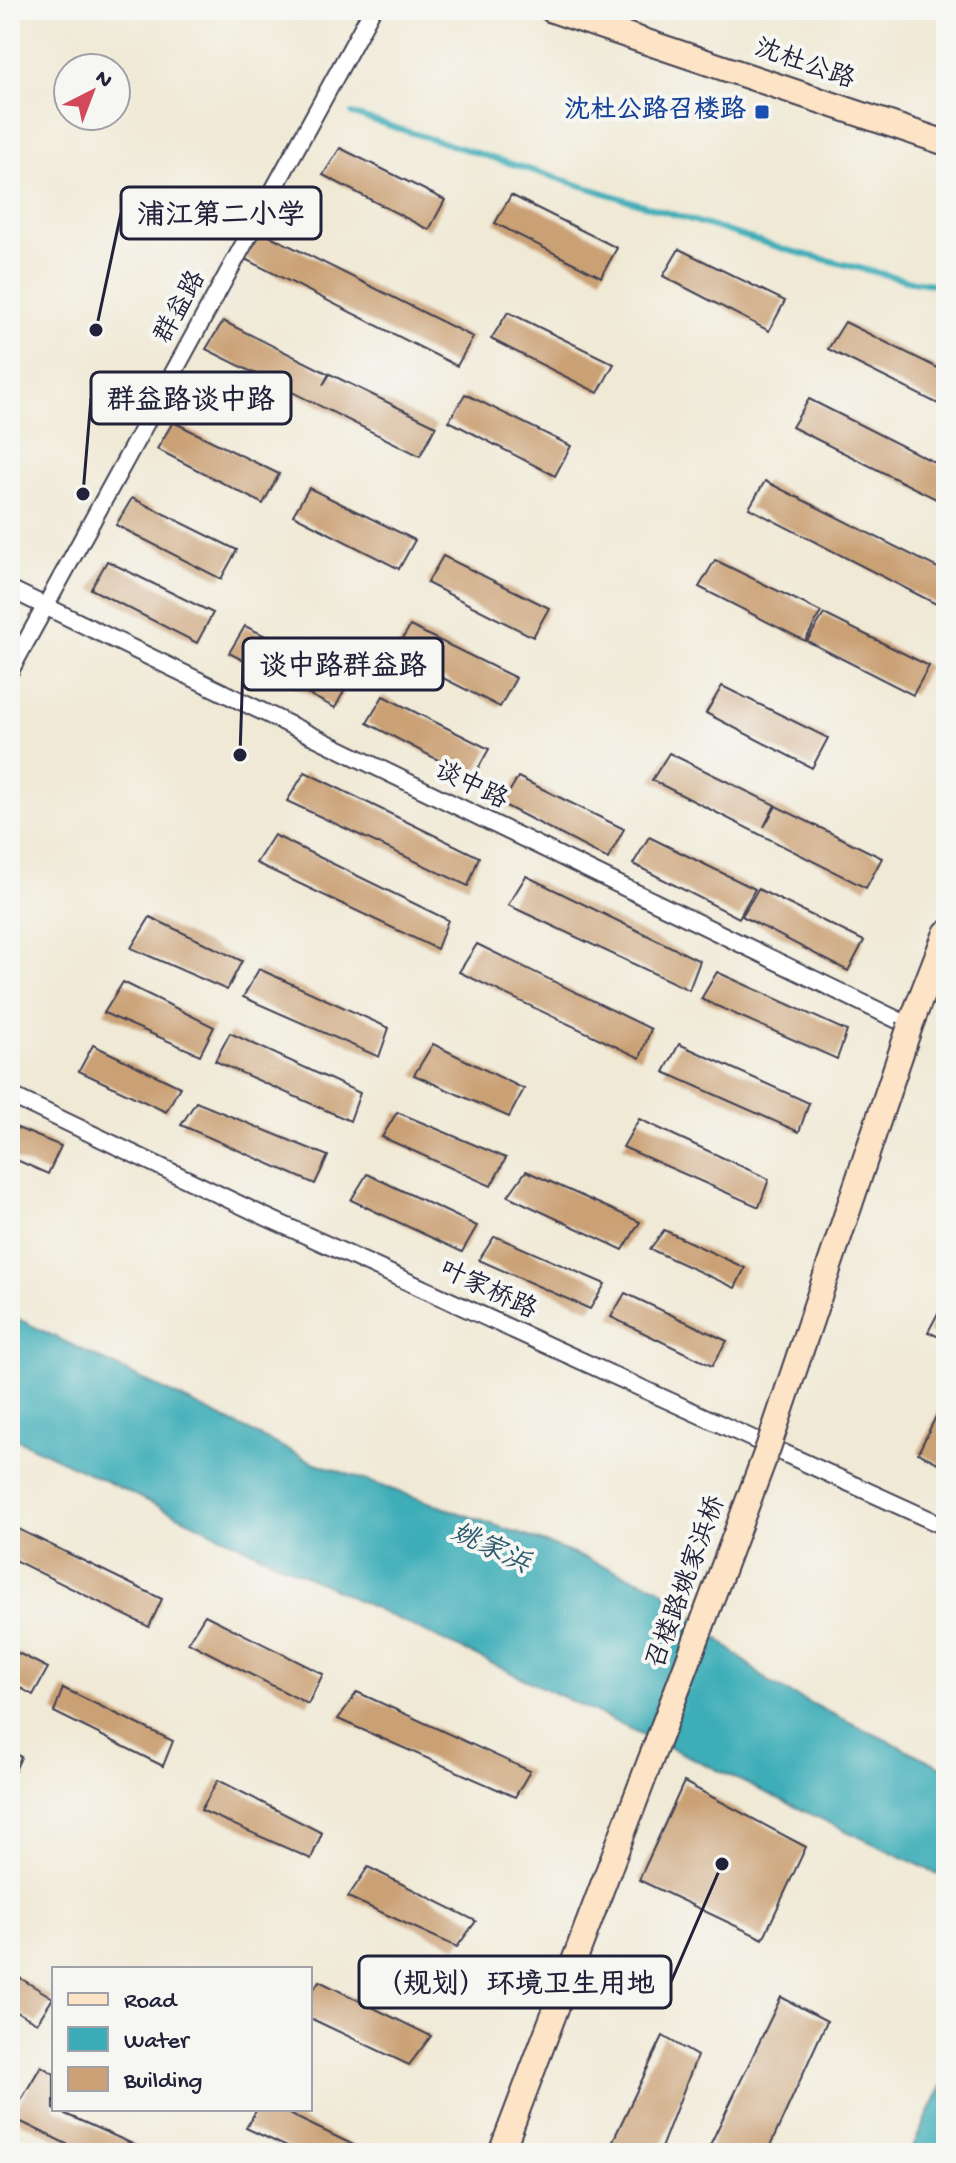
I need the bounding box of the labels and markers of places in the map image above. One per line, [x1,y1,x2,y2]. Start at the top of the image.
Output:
place label: 沈杜公路召楼路 [564,95,746,128]
marker: 沈杜公路召楼路 [753,103,771,121]
callout: 浦江第二小学 [121,187,321,239]
callout: 群益路谈中路 [91,372,291,424]
callout: 谈中路群益路 [243,638,443,690]
callout: （规划）环境卫生用地 [359,1956,671,2008]

